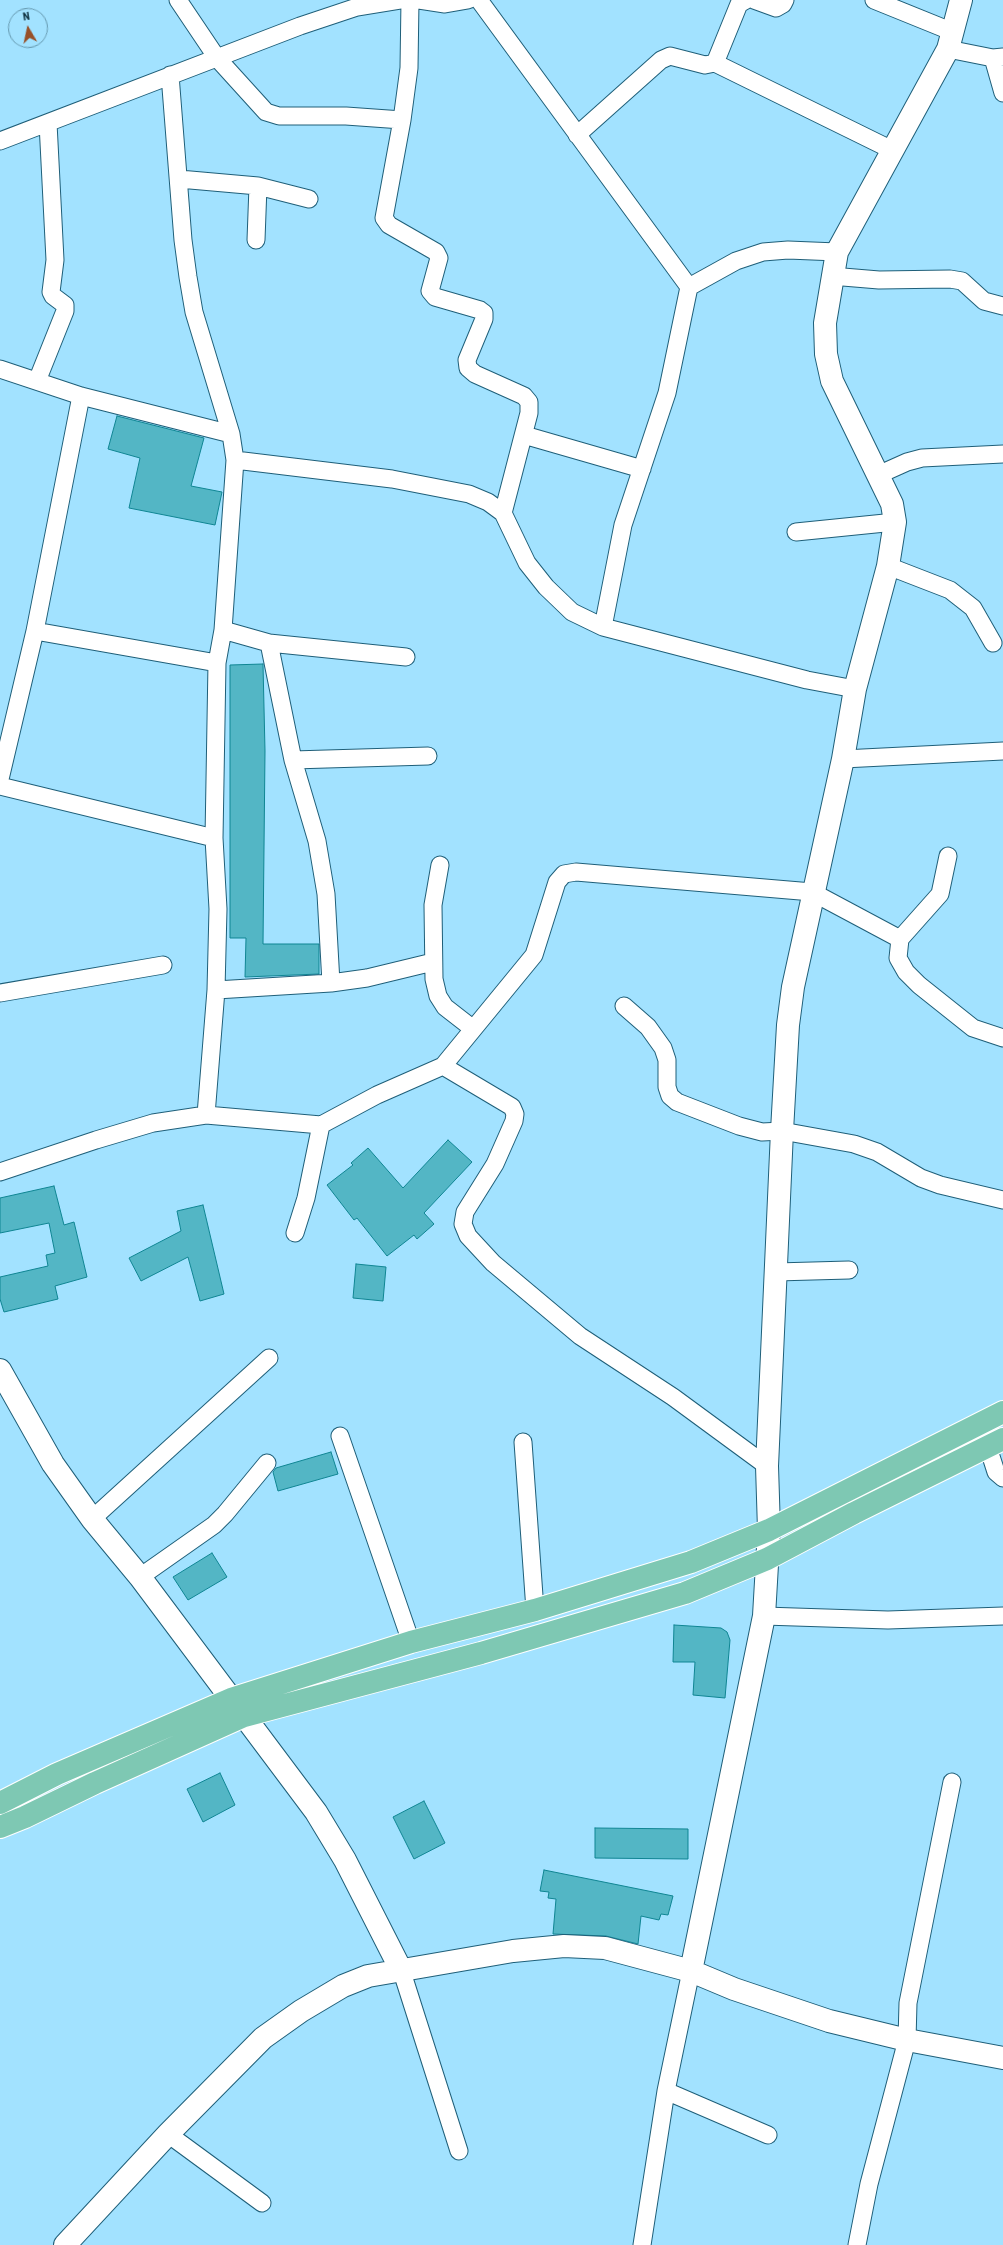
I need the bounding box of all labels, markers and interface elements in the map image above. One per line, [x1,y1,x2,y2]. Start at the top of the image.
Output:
north arrow [8,8,48,48]
text: N [22,10,31,24]

